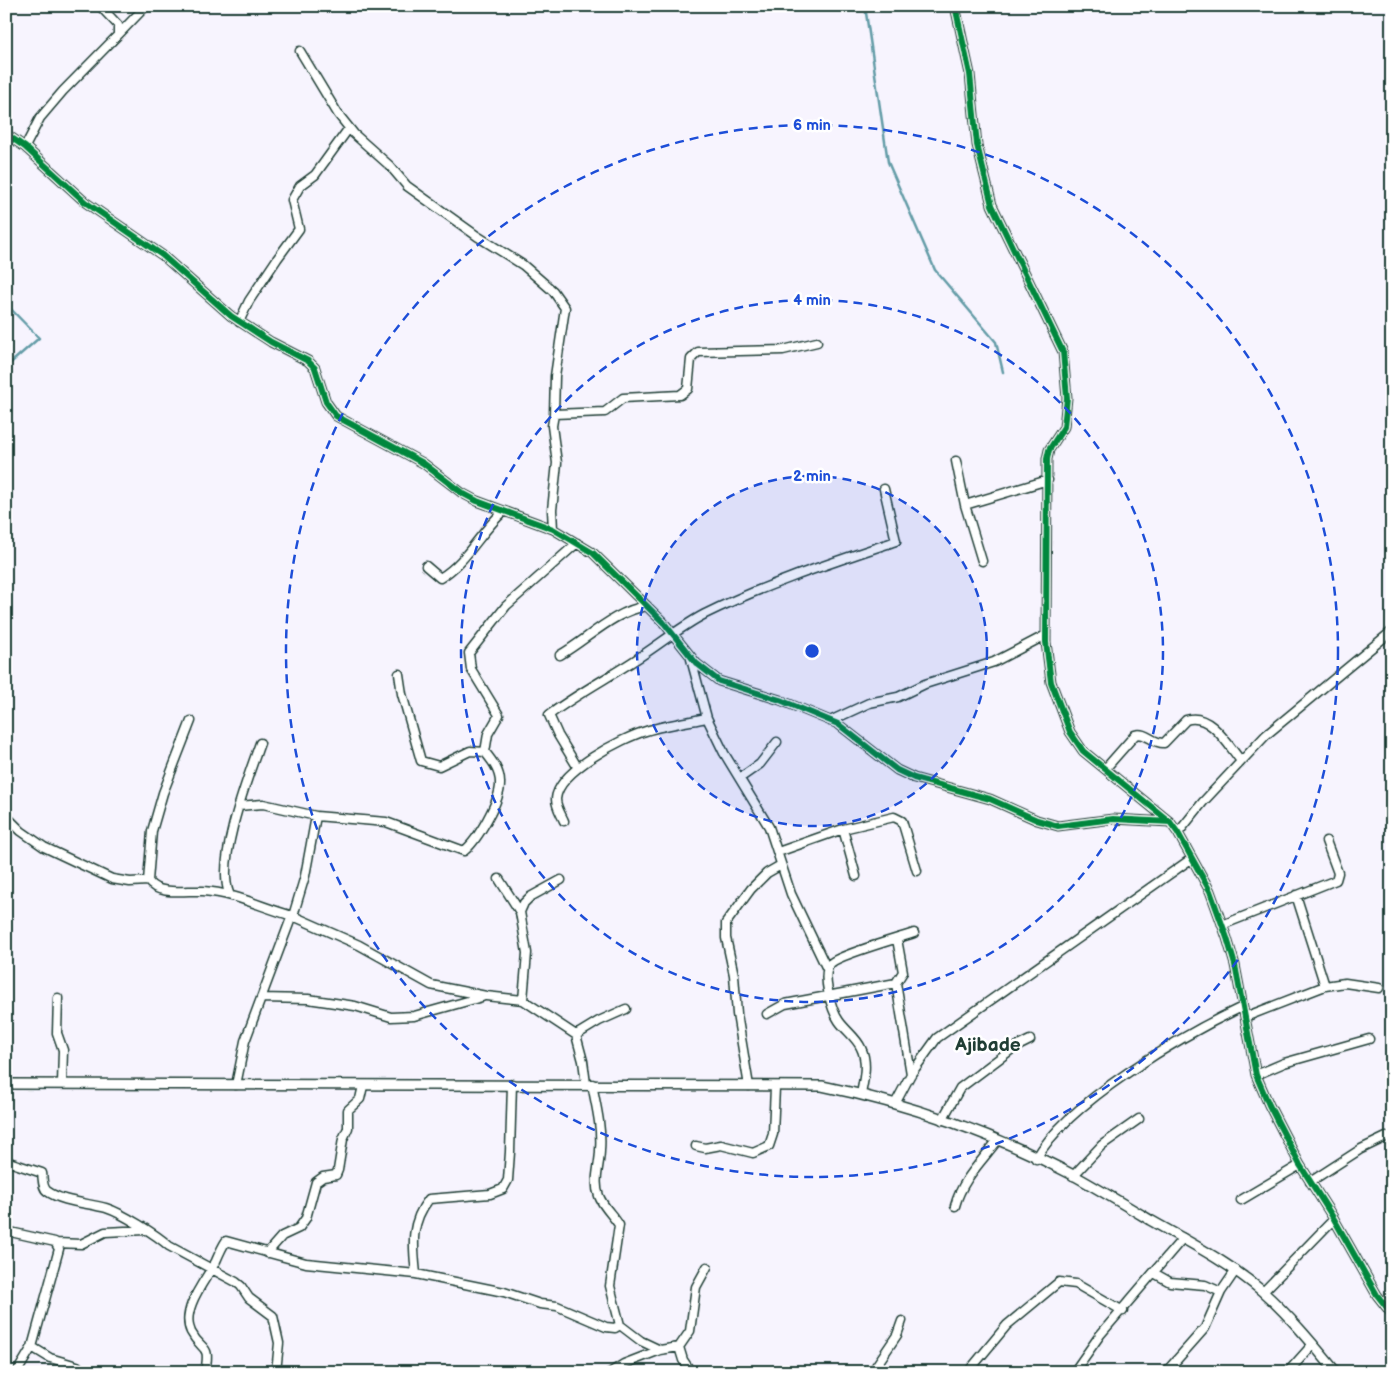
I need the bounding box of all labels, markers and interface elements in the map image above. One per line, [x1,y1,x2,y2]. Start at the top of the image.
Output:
text: 6 min [793,116,831,135]
text: 4 min [793,291,831,310]
text: 2 min [793,467,831,486]
centre of rings [803,642,821,660]
district label: Ajibade [954,1034,1021,1057]

